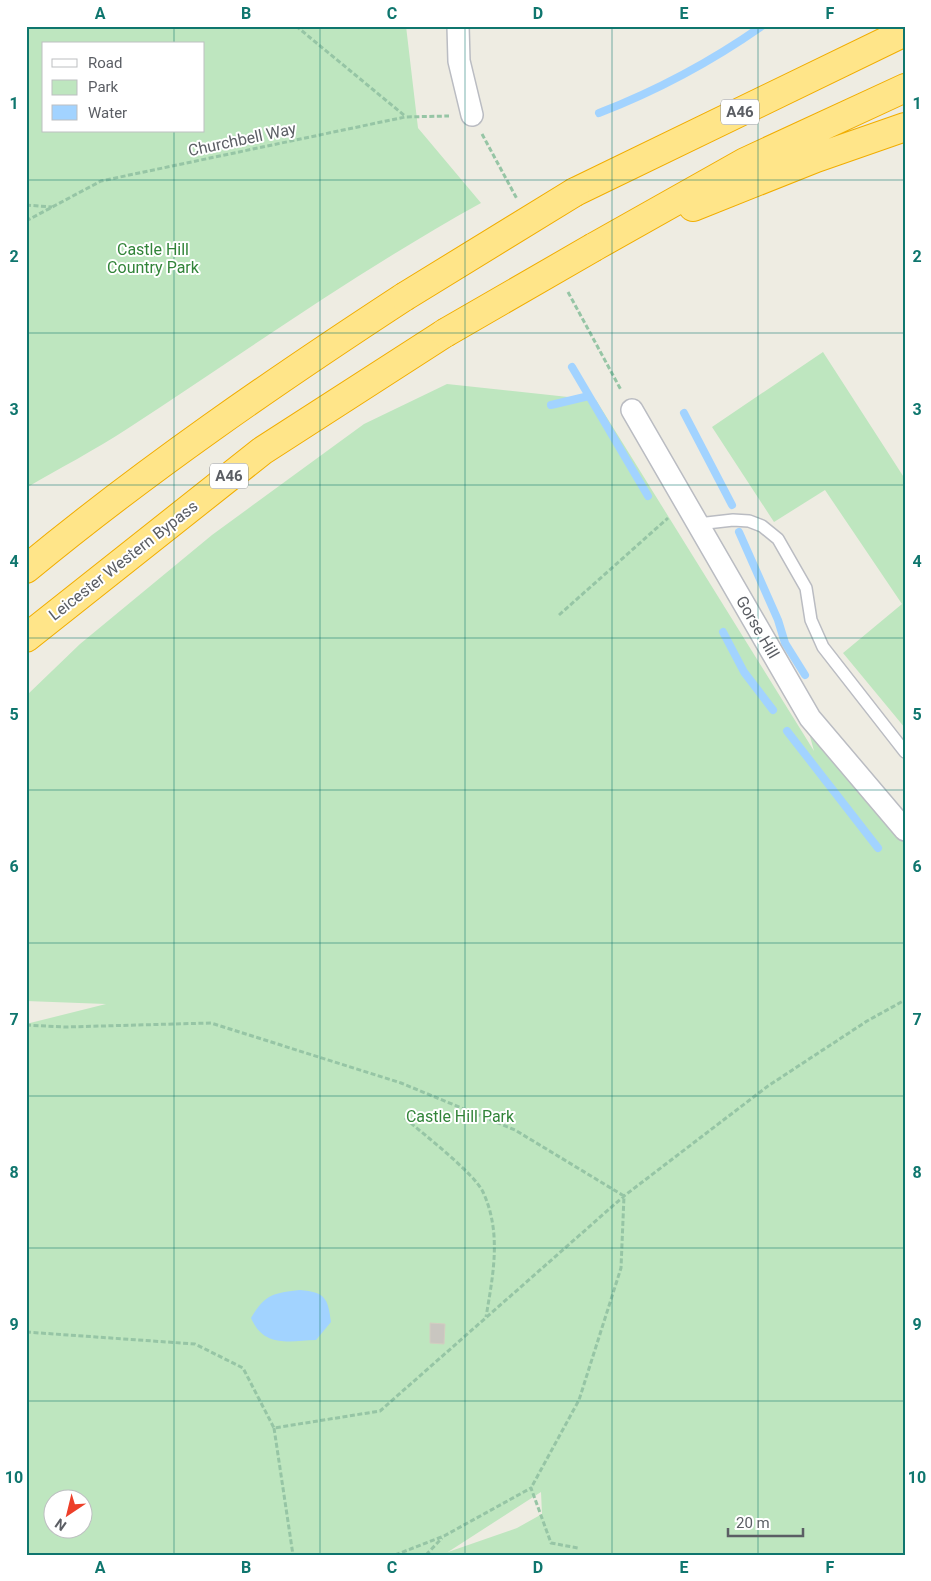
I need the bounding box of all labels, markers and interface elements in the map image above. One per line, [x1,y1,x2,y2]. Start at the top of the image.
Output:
text: A [95,4,106,23]
text: B [241,4,251,23]
text: C [387,4,397,23]
text: D [533,4,543,23]
text: E [680,4,689,23]
text: F [826,4,835,23]
legend [42,42,205,132]
text: Road [88,54,122,72]
text: Park [88,78,119,96]
text: 1 [9,94,19,113]
text: 1 [912,94,922,113]
road number: A46 [721,100,759,124]
text: Water [88,104,127,122]
street label: Churchbell Way [186,119,298,160]
park label: Castle Hill Country Park [107,240,200,277]
text: 2 [9,247,19,266]
text: 2 [912,247,922,266]
text: 3 [9,400,19,419]
text: 3 [912,400,922,419]
road number: A46 [210,464,248,488]
street label: Leicester Western Bypass [45,496,201,624]
text: 4 [9,552,19,571]
text: 4 [912,552,922,571]
street label: Gorse Hill [732,593,783,662]
text: 5 [9,705,19,724]
text: 5 [912,705,922,724]
text: 6 [9,857,19,876]
text: 6 [912,857,922,876]
text: 7 [9,1010,19,1029]
text: 7 [912,1010,922,1029]
park label: Castle Hill Park [406,1107,515,1126]
text: 8 [9,1163,19,1182]
text: 8 [912,1163,922,1182]
text: 9 [9,1315,19,1334]
text: 9 [912,1315,922,1334]
text: 10 [5,1468,23,1487]
text: 10 [908,1468,926,1487]
north arrow [42,1488,92,1538]
scale bar [728,1506,804,1538]
text: 20 m [736,1514,770,1532]
text: N [52,1515,69,1534]
text: A [95,1558,106,1577]
text: B [241,1558,251,1577]
text: C [387,1558,397,1577]
text: D [533,1558,543,1577]
text: E [680,1558,689,1577]
text: F [826,1558,835,1577]

